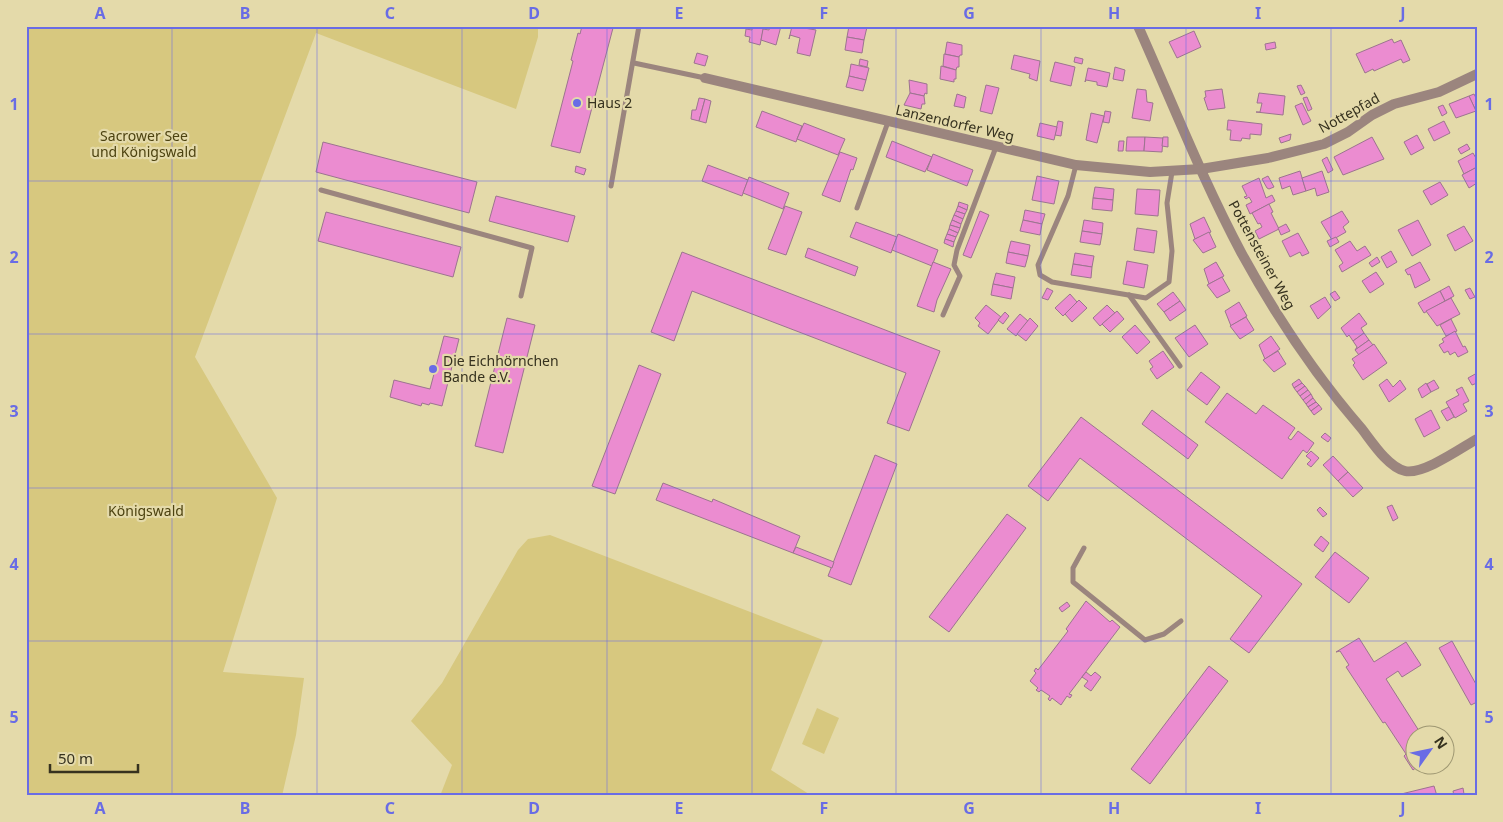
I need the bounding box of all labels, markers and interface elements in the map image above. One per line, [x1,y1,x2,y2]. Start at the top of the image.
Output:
text: A [94,2,106,24]
text: B [240,2,250,24]
text: C [385,2,395,24]
text: D [528,2,540,24]
text: E [675,2,684,24]
text: F [820,2,828,24]
text: G [963,2,975,24]
text: H [1108,2,1120,24]
text: I [1255,2,1261,24]
text: J [1398,2,1406,24]
street label: Nottepfad [1315,88,1383,137]
text: 1 [9,93,19,115]
place label: Haus 2 [587,93,632,112]
text: 1 [1484,93,1494,115]
marker: Haus 2 [571,97,583,109]
street label: Lanzendorfer Weg [894,100,1016,145]
park label: Sacrower See und Königswald [91,126,197,161]
street label: Pottensteiner Weg [1225,197,1300,313]
text: 2 [9,246,19,268]
text: 2 [1484,246,1494,268]
place label: Die Eichhörnchen Bande e.V. [443,351,559,386]
marker: Die Eichhörnchen Bande e.V. [427,363,439,375]
text: 3 [9,400,19,422]
text: 3 [1484,400,1494,422]
park label: Königswald [108,501,184,520]
text: 4 [9,553,19,575]
text: 4 [1484,553,1494,575]
text: 5 [9,706,19,728]
text: 5 [1484,706,1494,728]
north arrow [1406,724,1456,774]
text: N [1430,733,1452,753]
scale bar [50,742,138,774]
text: 50 m [58,748,93,768]
text: A [94,797,106,819]
text: B [240,797,250,819]
text: C [385,797,395,819]
text: D [528,797,540,819]
text: E [675,797,684,819]
text: F [820,797,828,819]
text: G [963,797,975,819]
text: H [1108,797,1120,819]
text: I [1255,797,1261,819]
text: J [1398,797,1406,819]

